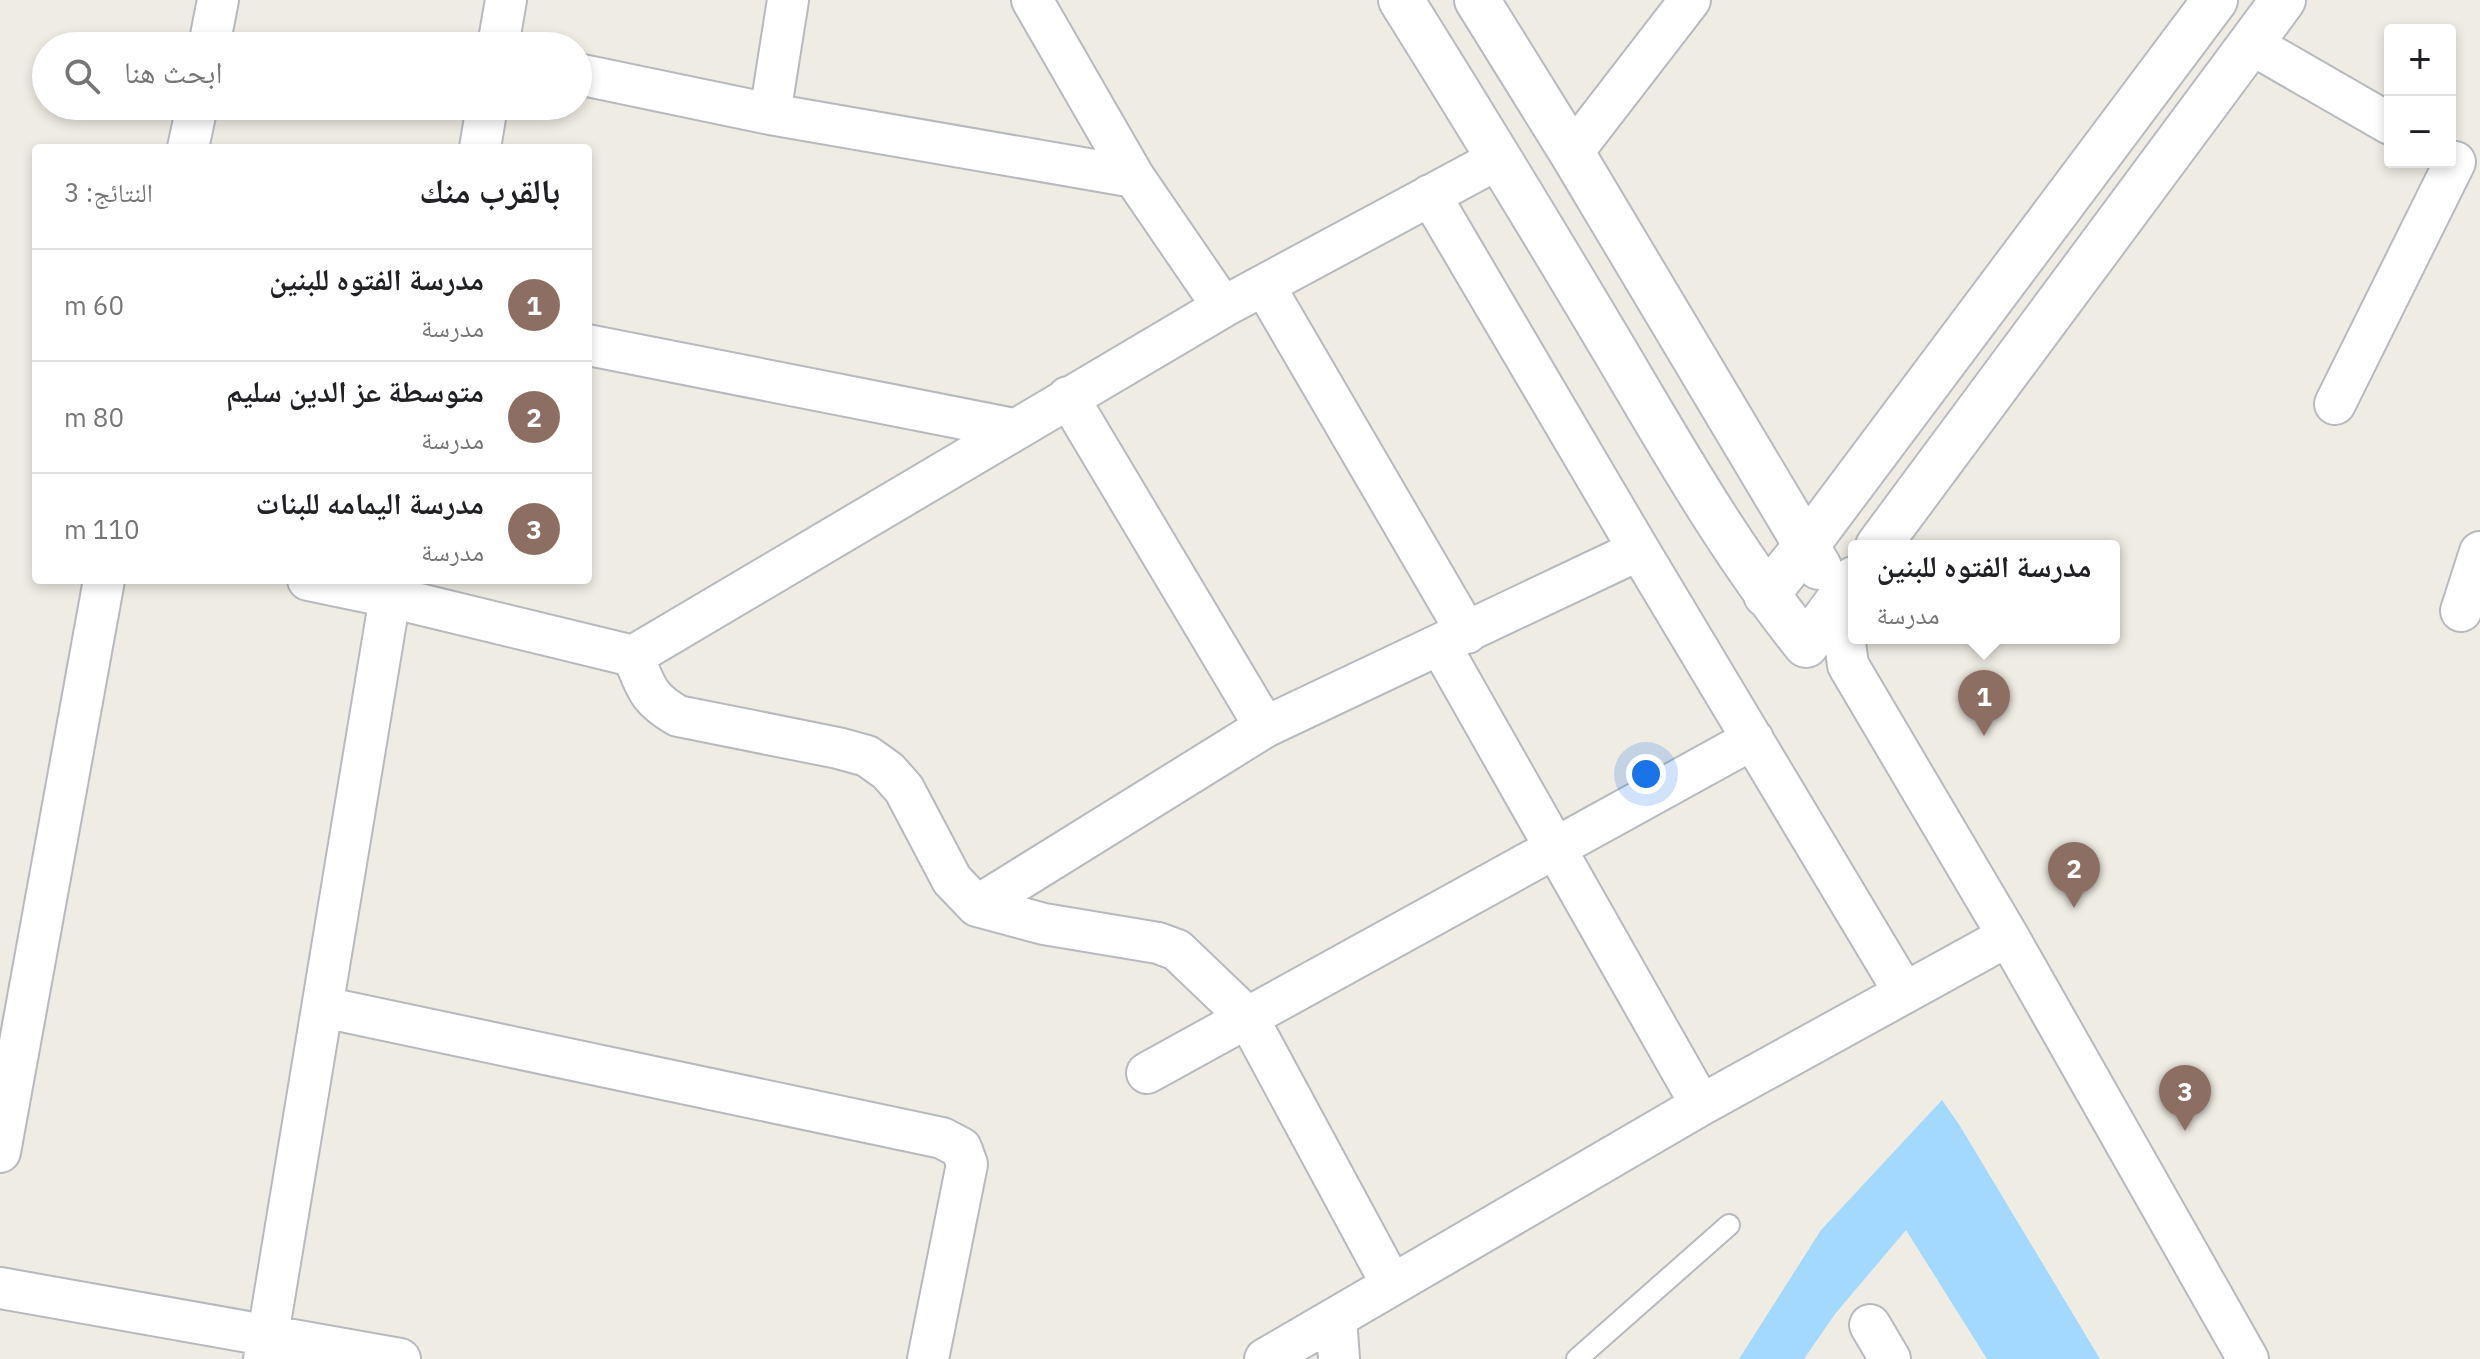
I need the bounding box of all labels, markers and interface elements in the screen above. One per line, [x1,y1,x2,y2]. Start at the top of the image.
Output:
map controls [2384,24,2456,168]
button: + [2384,24,2456,96]
search box [32,32,592,120]
text: ابحث هنا [124,52,223,91]
icon: search [60,54,104,98]
button: − [2384,96,2456,168]
text: بالقرب منك [419,168,560,212]
text: النتائج: 3 [64,175,153,209]
text: مدرسة الفتوه للبنين [269,259,484,298]
text: 60 m [64,288,124,322]
text: 1 [526,288,542,322]
text: مدرسة [421,310,484,344]
text: متوسطة عز الدين سليم [226,371,484,410]
text: 80 m [64,400,124,434]
text: 2 [526,400,542,434]
text: مدرسة [421,422,484,456]
text: مدرسة اليمامه للبنات [256,483,484,522]
text: 110 m [64,512,140,546]
text: 3 [526,512,542,546]
text: مدرسة [421,534,484,568]
popup [1848,540,2120,644]
text: مدرسة الفتوه للبنين [1877,546,2091,585]
text: مدرسة [1877,597,1940,631]
pin: 1 [1958,670,2010,736]
your location [1626,754,1666,794]
pin: 2 [2048,842,2100,908]
pin: 3 [2159,1065,2211,1131]

